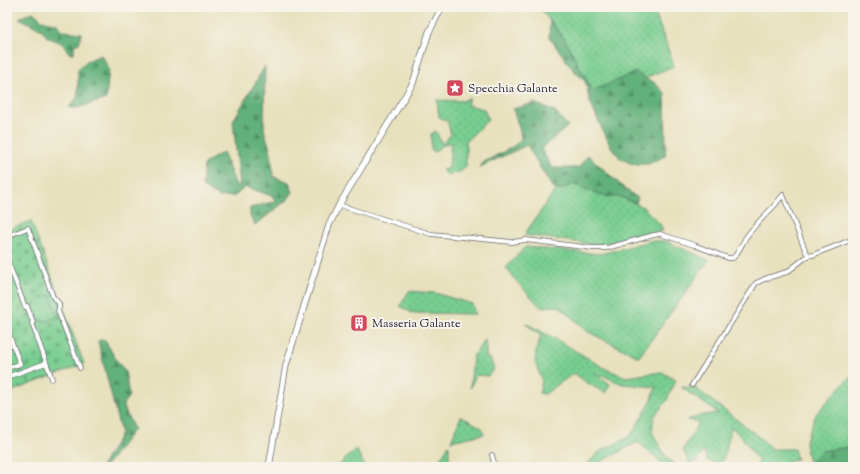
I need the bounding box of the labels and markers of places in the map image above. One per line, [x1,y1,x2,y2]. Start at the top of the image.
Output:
place icon: Specchia Galante [445,78,465,98]
place label: Specchia Galante [468,80,558,98]
building icon: Masseria Galante [349,313,369,333]
place label: Masseria Galante [372,315,461,333]

